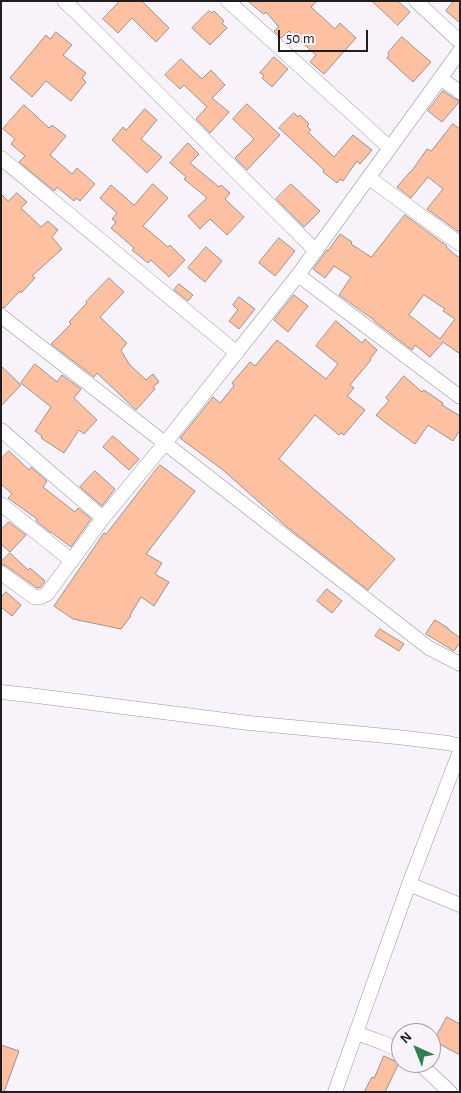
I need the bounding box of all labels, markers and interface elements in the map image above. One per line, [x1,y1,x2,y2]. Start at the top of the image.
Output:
scale bar [281,20,371,52]
text: 50 m [286,31,315,46]
north arrow [391,1023,441,1073]
text: N [398,1030,415,1046]

